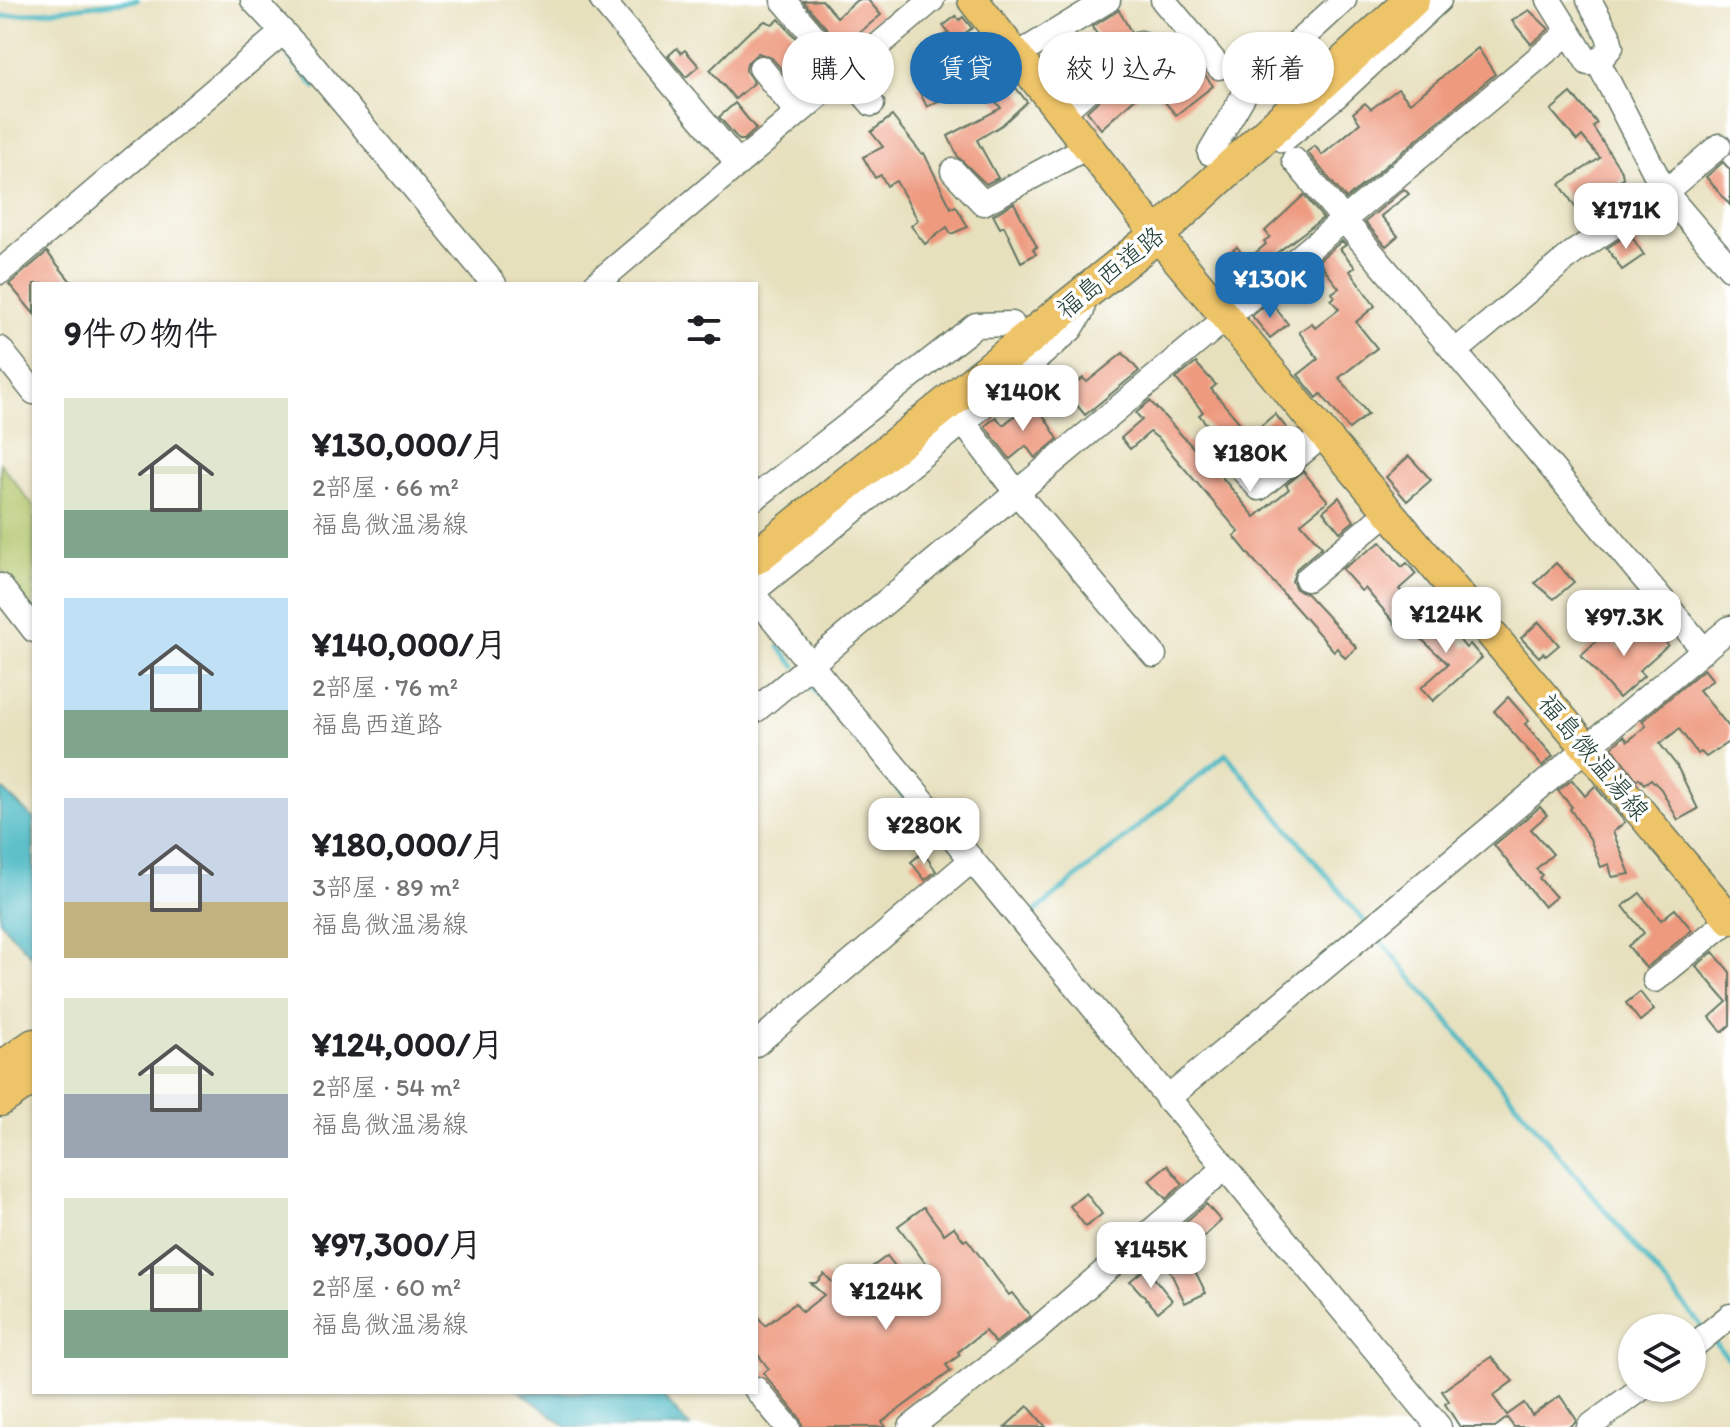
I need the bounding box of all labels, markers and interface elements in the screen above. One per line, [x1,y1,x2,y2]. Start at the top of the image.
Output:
chip: 購入 [782,32,894,104]
chip: 賃貸 [910,32,1022,104]
chip: 絞り込み [1038,32,1206,104]
chip: 新着 [1222,32,1334,104]
pin: ¥171K [1570,183,1682,251]
text: ¥171K [1592,193,1660,225]
street label: 福島西道路 [1049,219,1171,325]
pin: ¥130K [1214,252,1326,320]
text: ¥130K [1233,262,1307,294]
icon: filters [682,308,726,352]
text: 9件の物件 [64,313,218,354]
pin: ¥140K [967,365,1079,433]
text: ¥140K [986,375,1060,407]
text: ¥130,000/月 [312,424,506,465]
pin: ¥180K [1194,426,1306,494]
icon: home [128,430,224,526]
text: ¥180K [1213,436,1287,468]
text: 2部屋 · 66 m² [312,471,459,503]
text: 福島微温湯線 [312,508,468,540]
pin: ¥124K [1390,587,1502,655]
pin: ¥97.3K [1559,590,1689,658]
text: ¥124K [1410,597,1482,629]
text: ¥97.3K [1585,600,1663,632]
text: ¥140,000/月 [312,624,507,665]
icon: home [128,630,224,726]
text: 2部屋 · 76 m² [312,671,458,703]
street label: 福島微温湯線 [1532,687,1656,827]
text: 福島西道路 [312,708,442,740]
pin: ¥280K [868,798,980,866]
text: ¥280K [886,808,962,840]
text: ¥180,000/月 [312,824,506,865]
icon: home [128,830,224,926]
text: 3部屋 · 89 m² [312,871,460,903]
text: 福島微温湯線 [312,908,468,940]
text: ¥124,000/月 [312,1024,504,1065]
icon: home [128,1030,224,1126]
text: 2部屋 · 54 m² [312,1071,461,1103]
text: 福島微温湯線 [312,1108,468,1140]
pin: ¥145K [1095,1222,1207,1290]
text: ¥97,300/月 [312,1224,482,1265]
icon: home [128,1230,224,1326]
text: ¥145K [1115,1232,1187,1264]
pin: ¥124K [830,1264,942,1332]
text: 2部屋 · 60 m² [312,1271,461,1303]
text: ¥124K [850,1274,922,1306]
text: 福島微温湯線 [312,1308,468,1340]
map controls [1618,1314,1706,1402]
button: layers [1618,1314,1706,1402]

